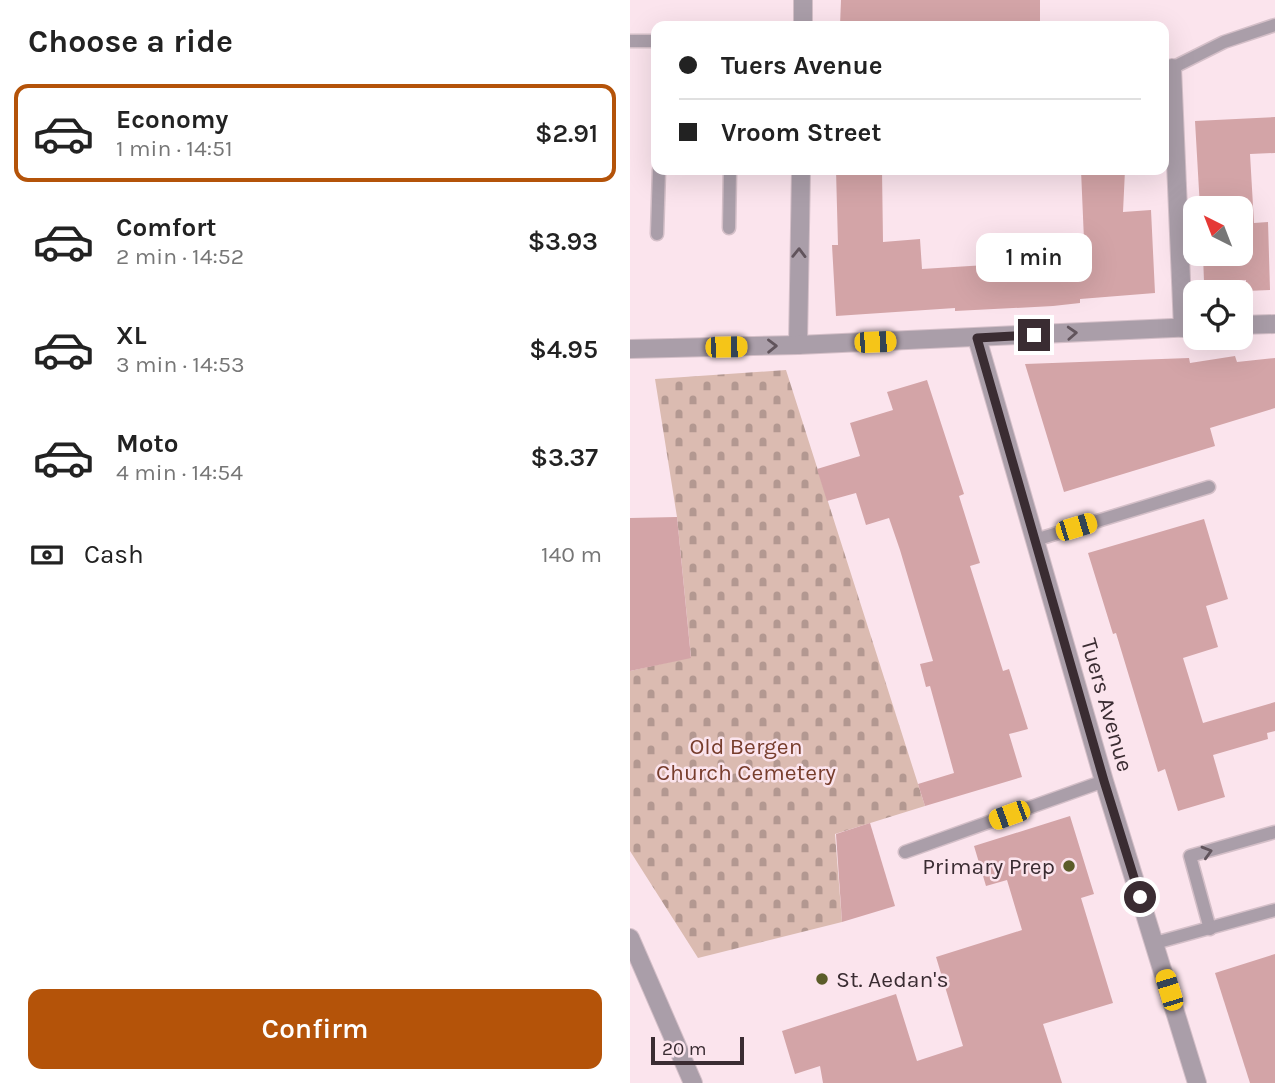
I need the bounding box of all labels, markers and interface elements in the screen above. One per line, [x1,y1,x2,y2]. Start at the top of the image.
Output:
text: Choose a ride [28,23,233,60]
text: Tuers Avenue [721,50,883,81]
icon: car [32,102,95,165]
text: Economy [116,104,228,135]
text: Vroom Street [721,117,882,148]
text: $2.91 [535,118,598,149]
text: 1 min · 14:51 [116,135,233,162]
north arrow [1183,196,1253,266]
map controls [1183,196,1253,350]
icon: car [32,210,95,273]
text: Comfort [116,212,217,243]
text: $3.93 [528,226,598,257]
callout: 1 min [976,233,1092,282]
text: 2 min · 14:52 [116,243,244,270]
text: 1 min [1005,244,1063,271]
one-way arrow [792,247,807,258]
button: locate [1183,280,1253,350]
icon: car [32,318,95,381]
route end [1018,319,1050,351]
text: XL [116,320,147,351]
one-way arrow [1067,326,1078,341]
car [854,331,897,353]
text: $4.95 [529,334,598,365]
car [705,336,748,358]
one-way arrow [767,338,777,354]
text: 3 min · 14:53 [116,351,245,378]
icon: car [32,426,95,489]
text: Moto [116,428,178,459]
text: $3.37 [531,442,598,473]
text: 4 min · 14:54 [116,459,243,486]
car [1053,511,1100,543]
icon: cash [28,536,66,574]
text: Cash [84,539,144,570]
text: 140 m [541,541,602,568]
street label: Tuers Avenue [1075,635,1139,775]
park label: Old Bergen Church Cemetery [656,733,836,786]
car [986,798,1033,832]
one-way arrow [1200,845,1212,860]
place label: Primary Prep [922,853,1055,880]
marker: Primary Prep [1061,858,1077,874]
route start [1124,881,1156,913]
place label: St. Aedan's [836,966,949,993]
car [1153,967,1186,1013]
marker: St. Aedan's [814,971,830,987]
button: Confirm [28,989,602,1069]
scale bar [651,1034,744,1066]
text: 20 m [662,1038,707,1060]

